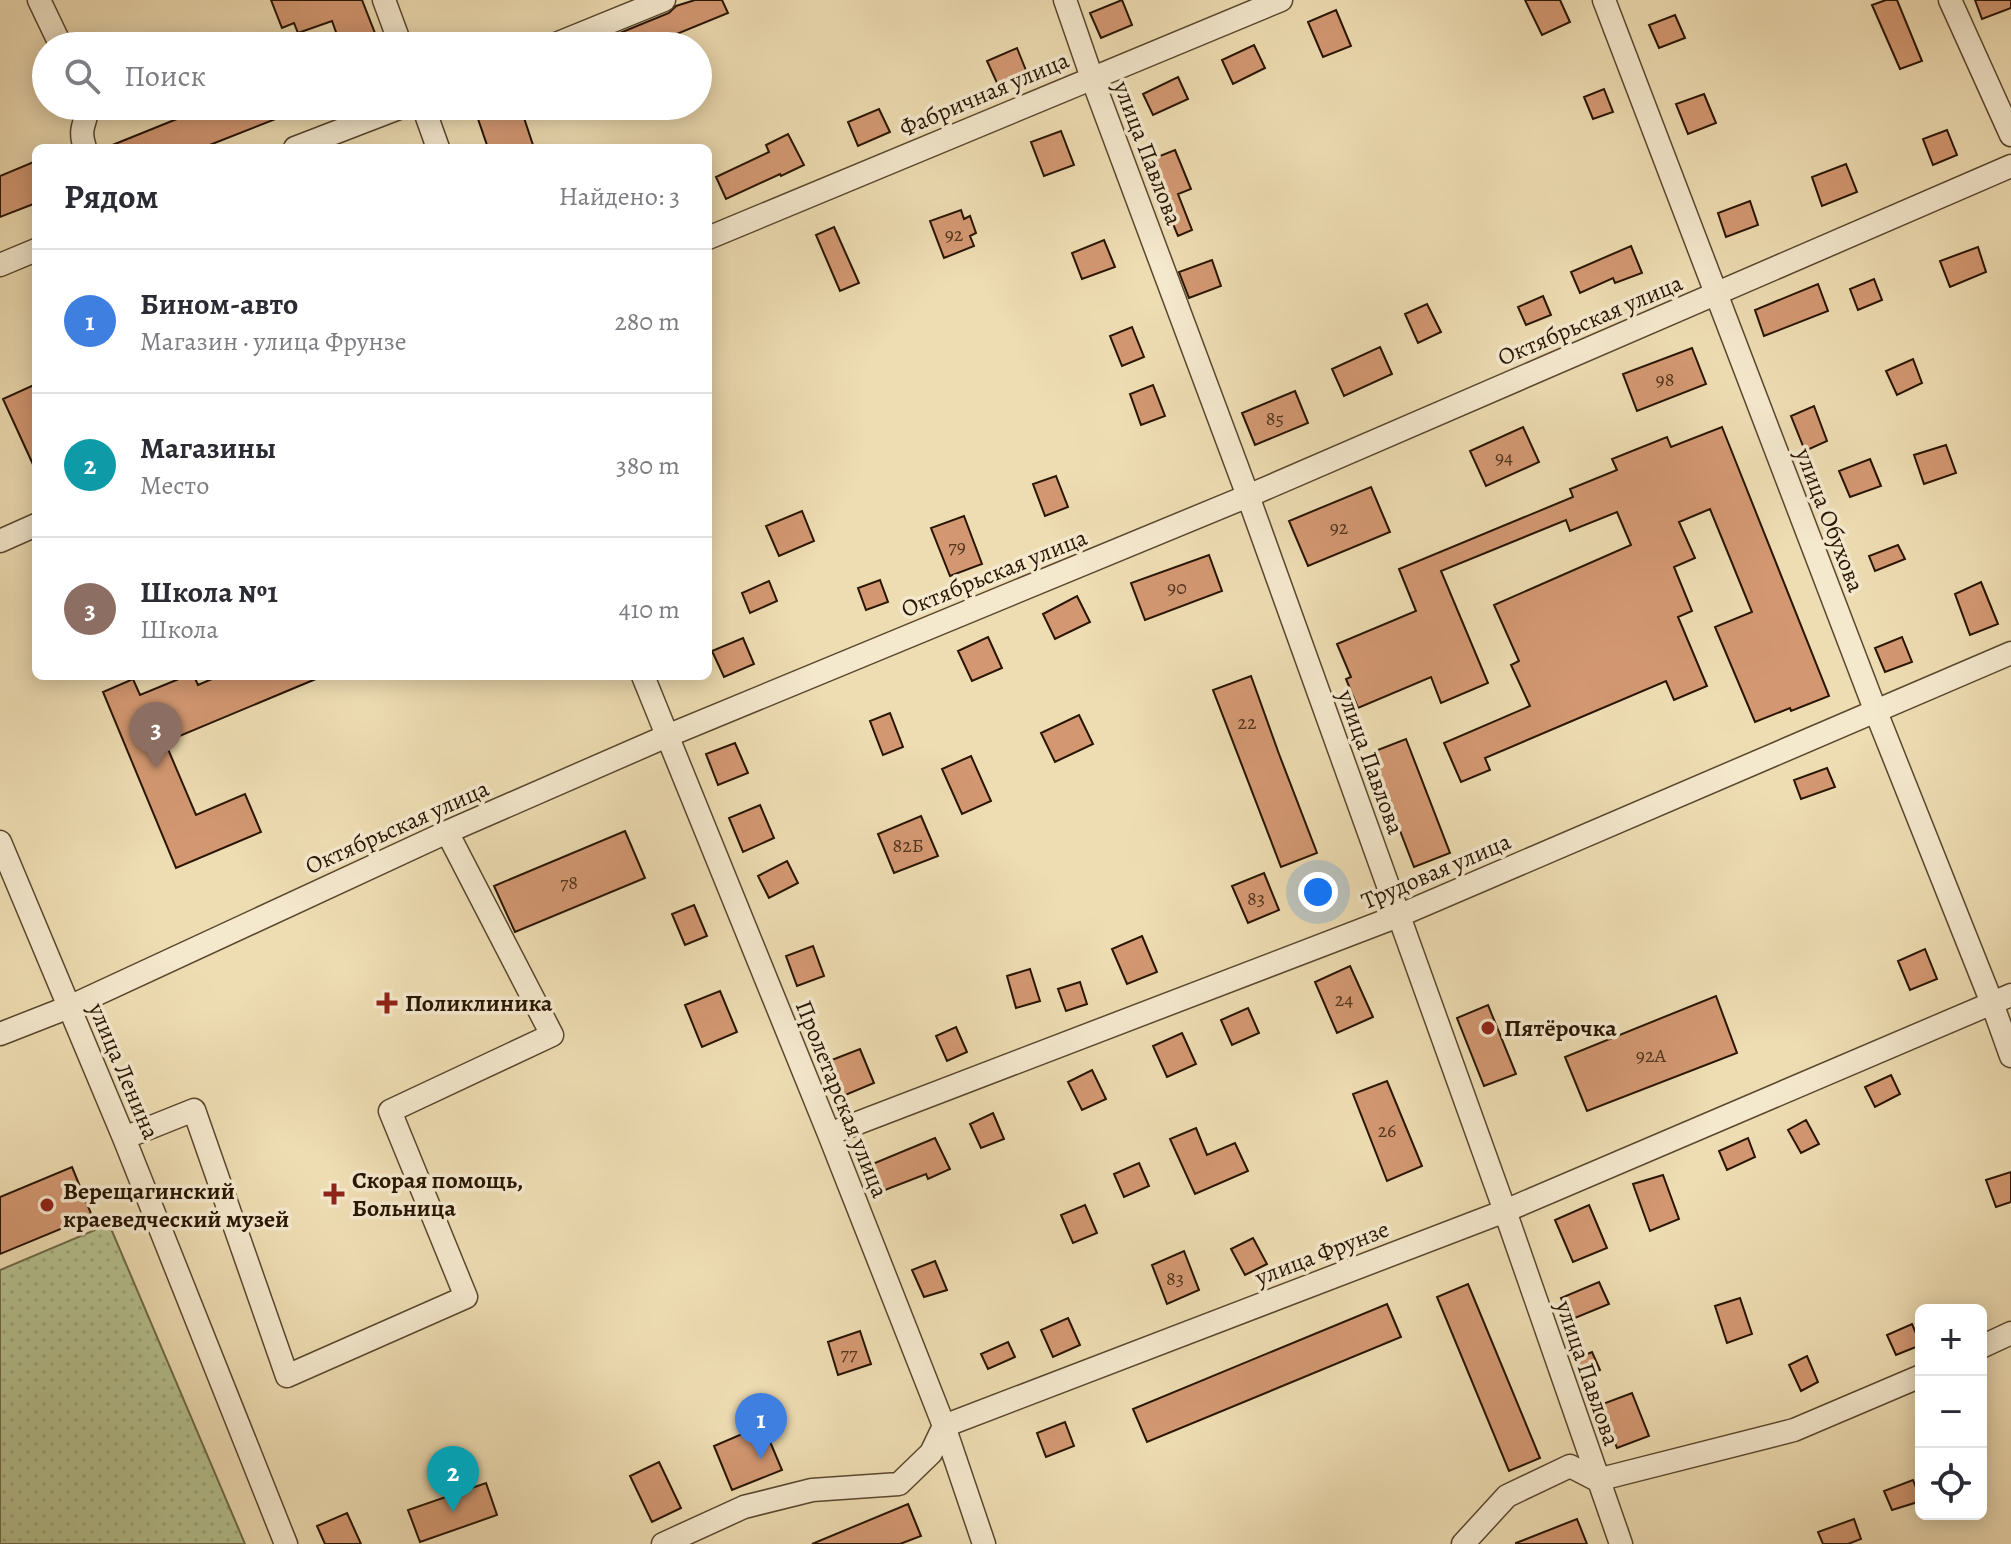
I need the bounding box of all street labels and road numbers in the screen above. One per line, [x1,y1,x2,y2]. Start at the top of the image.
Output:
street label: Фабричная улица [894,44,1074,144]
street label: улица Павлова [1106,76,1190,229]
street label: Октябрьская улица [1493,267,1687,373]
street label: улица Обухова [1788,443,1872,597]
street label: Октябрьская улица [896,521,1092,625]
street label: улица Павлова [1330,684,1412,839]
street label: Октябрьская улица [300,772,494,882]
street label: Трудовая улица [1356,825,1516,917]
street label: Пролетарская улица [788,996,896,1202]
street label: улица Ленина [81,997,167,1144]
street label: улица Фрунзе [1249,1213,1394,1294]
street label: улица Павлова [1548,1295,1628,1450]

